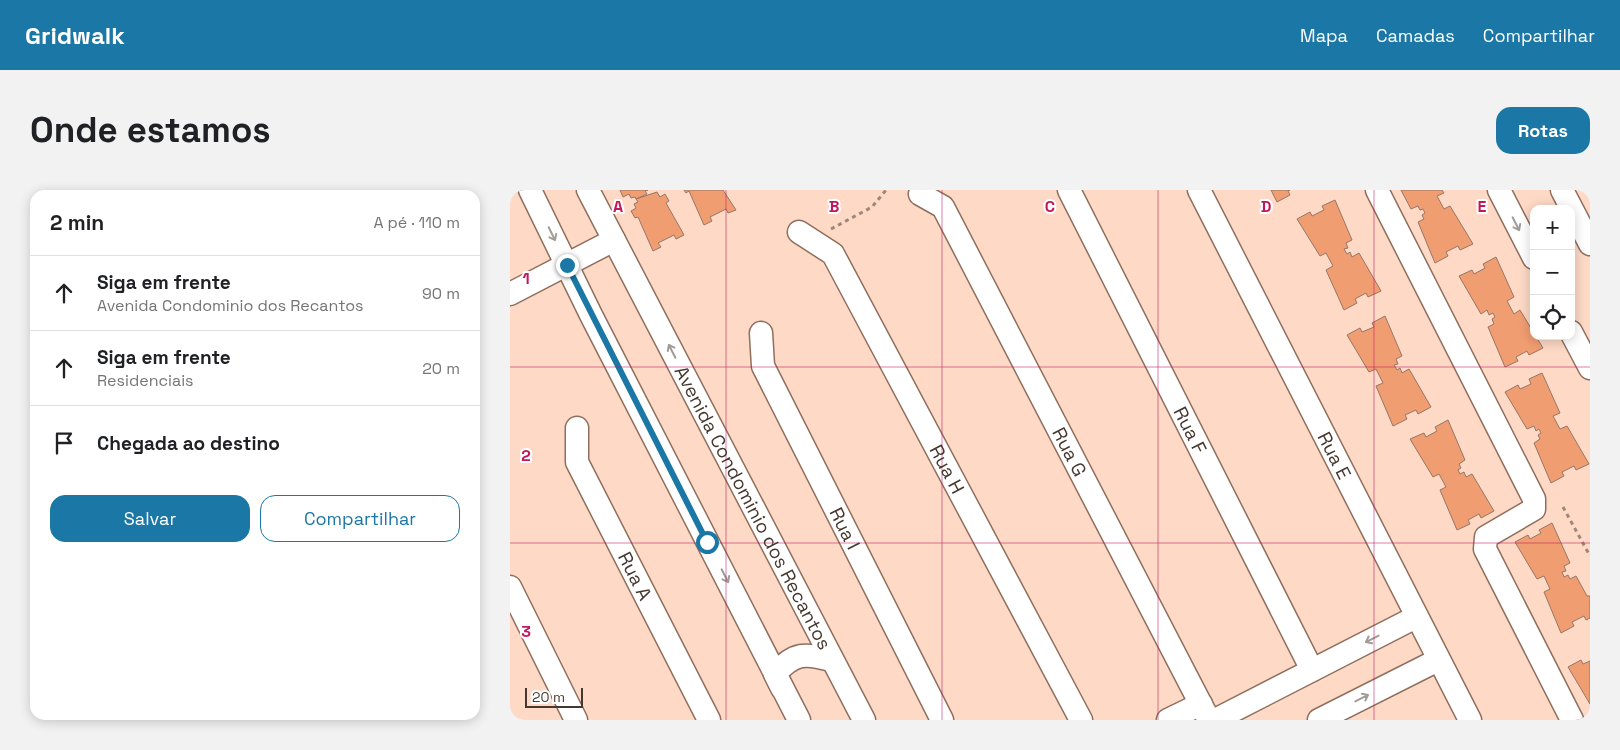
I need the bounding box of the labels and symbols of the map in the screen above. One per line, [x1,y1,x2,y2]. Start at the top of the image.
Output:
text: A [613,196,623,217]
text: B [829,196,839,217]
text: C [1045,196,1055,217]
text: D [1261,196,1271,217]
text: E [1478,196,1487,217]
one-way arrow [1512,216,1521,231]
one-way arrow [548,226,557,241]
route end [556,254,579,277]
text: 1 [522,268,530,289]
one-way arrow [667,343,677,358]
street label: Avenida Condominio dos Recantos [669,361,838,654]
street label: Rua F [1168,402,1213,458]
street label: Rua G [1047,423,1093,480]
street label: Rua E [1312,427,1357,483]
street label: Rua H [924,440,971,498]
text: 2 [521,445,531,466]
street label: Rua I [824,503,866,554]
route start [696,531,719,554]
street label: Rua A [613,547,658,604]
one-way arrow [720,569,730,584]
text: 3 [521,621,531,642]
one-way arrow [1365,635,1380,644]
scale bar [525,685,582,708]
one-way arrow [1355,693,1370,703]

